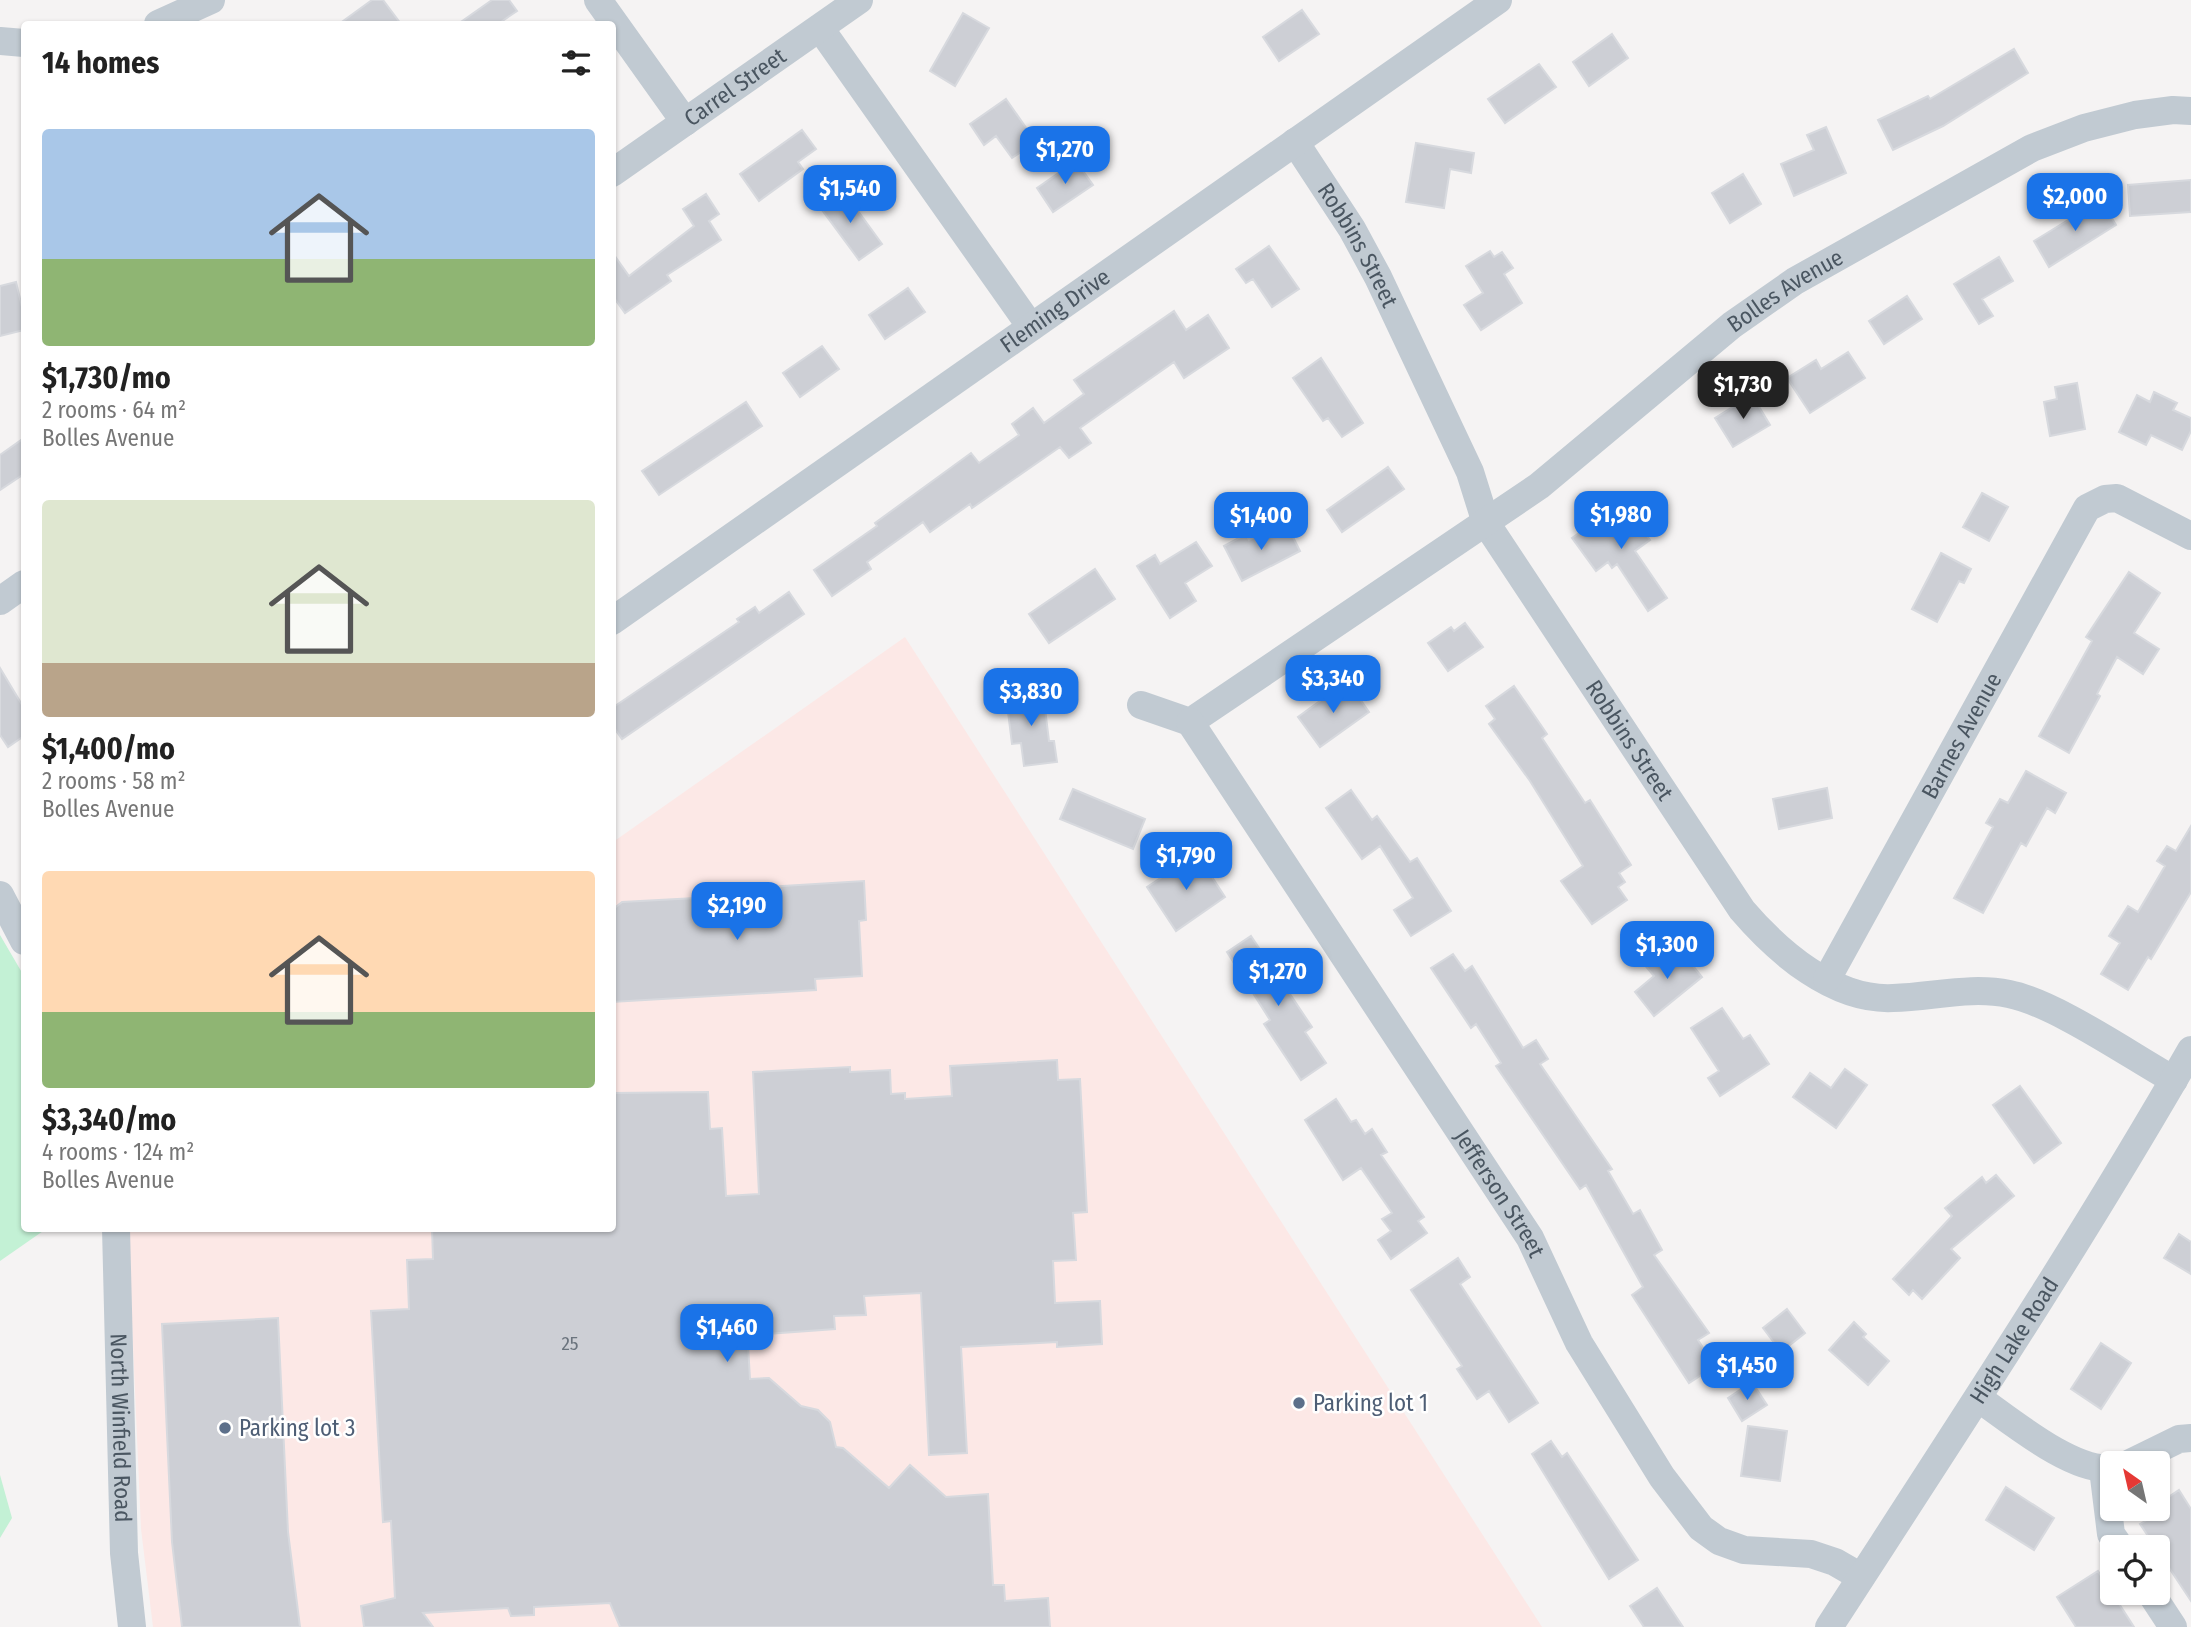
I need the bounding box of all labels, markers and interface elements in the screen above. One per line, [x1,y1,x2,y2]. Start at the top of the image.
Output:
street label: Carrel Street [679,41,791,132]
icon: filters [557,44,595,82]
text: 14 homes [42,45,159,81]
pin: $1,270 [1008,127,1122,186]
text: $1,270 [1036,135,1094,163]
pin: $1,540 [793,166,907,225]
text: $1,540 [819,174,881,202]
pin: $2,000 [2018,174,2132,233]
icon: home [256,175,382,301]
street label: Robbins Street [1312,178,1404,312]
text: $2,000 [2043,182,2107,210]
street label: Bolles Avenue [1722,243,1848,338]
street label: Fleming Drive [995,262,1115,359]
text: $1,730/mo [42,360,171,396]
pin: $1,730 [1686,362,1800,421]
text: $1,730 [1714,370,1772,398]
text: 2 rooms · 64 m² [42,396,186,424]
text: Bolles Avenue [42,424,174,452]
pin: $1,980 [1564,491,1678,551]
pin: $1,400 [1204,492,1318,552]
text: $1,980 [1590,500,1652,528]
text: $1,400 [1230,501,1292,529]
icon: home [256,546,382,672]
pin: $3,340 [1276,656,1390,715]
text: $3,340 [1301,664,1365,692]
pin: $3,830 [974,668,1088,728]
street label: Barnes Avenue [1915,668,2007,804]
street label: Robbins Street [1580,675,1680,806]
text: $3,830 [999,677,1063,705]
text: $1,400/mo [42,731,175,767]
text: 2 rooms · 58 m² [42,767,186,795]
text: Bolles Avenue [42,795,174,823]
pin: $1,790 [1129,832,1243,892]
text: $1,790 [1156,841,1216,869]
pin: $2,190 [680,883,794,942]
text: $2,190 [708,891,766,919]
icon: home [256,917,382,1043]
pin: $1,300 [1610,922,1724,981]
text: $1,300 [1636,930,1698,958]
pin: $1,270 [1221,948,1335,1008]
text: $1,270 [1249,957,1307,985]
text: $3,340/mo [42,1102,176,1138]
street label: Jefferson Street [1448,1124,1551,1262]
text: 4 rooms · 124 m² [42,1138,194,1166]
text: Bolles Avenue [42,1166,174,1194]
street label: High Lake Road [1963,1272,2065,1409]
pin: $1,460 [670,1304,784,1364]
text: $1,460 [696,1313,758,1341]
house number: 25 [561,1332,579,1355]
street label: North Winfield Road [105,1333,137,1523]
pin: $1,450 [1690,1342,1804,1402]
text: $1,450 [1717,1351,1777,1379]
place label: Parking lot 1 [1313,1389,1428,1417]
marker: Parking lot 1 [1291,1395,1307,1411]
place label: Parking lot 3 [239,1414,355,1442]
marker: Parking lot 3 [217,1420,233,1436]
north arrow [2100,1451,2170,1521]
map controls [2100,1451,2170,1605]
button: locate [2100,1535,2170,1605]

